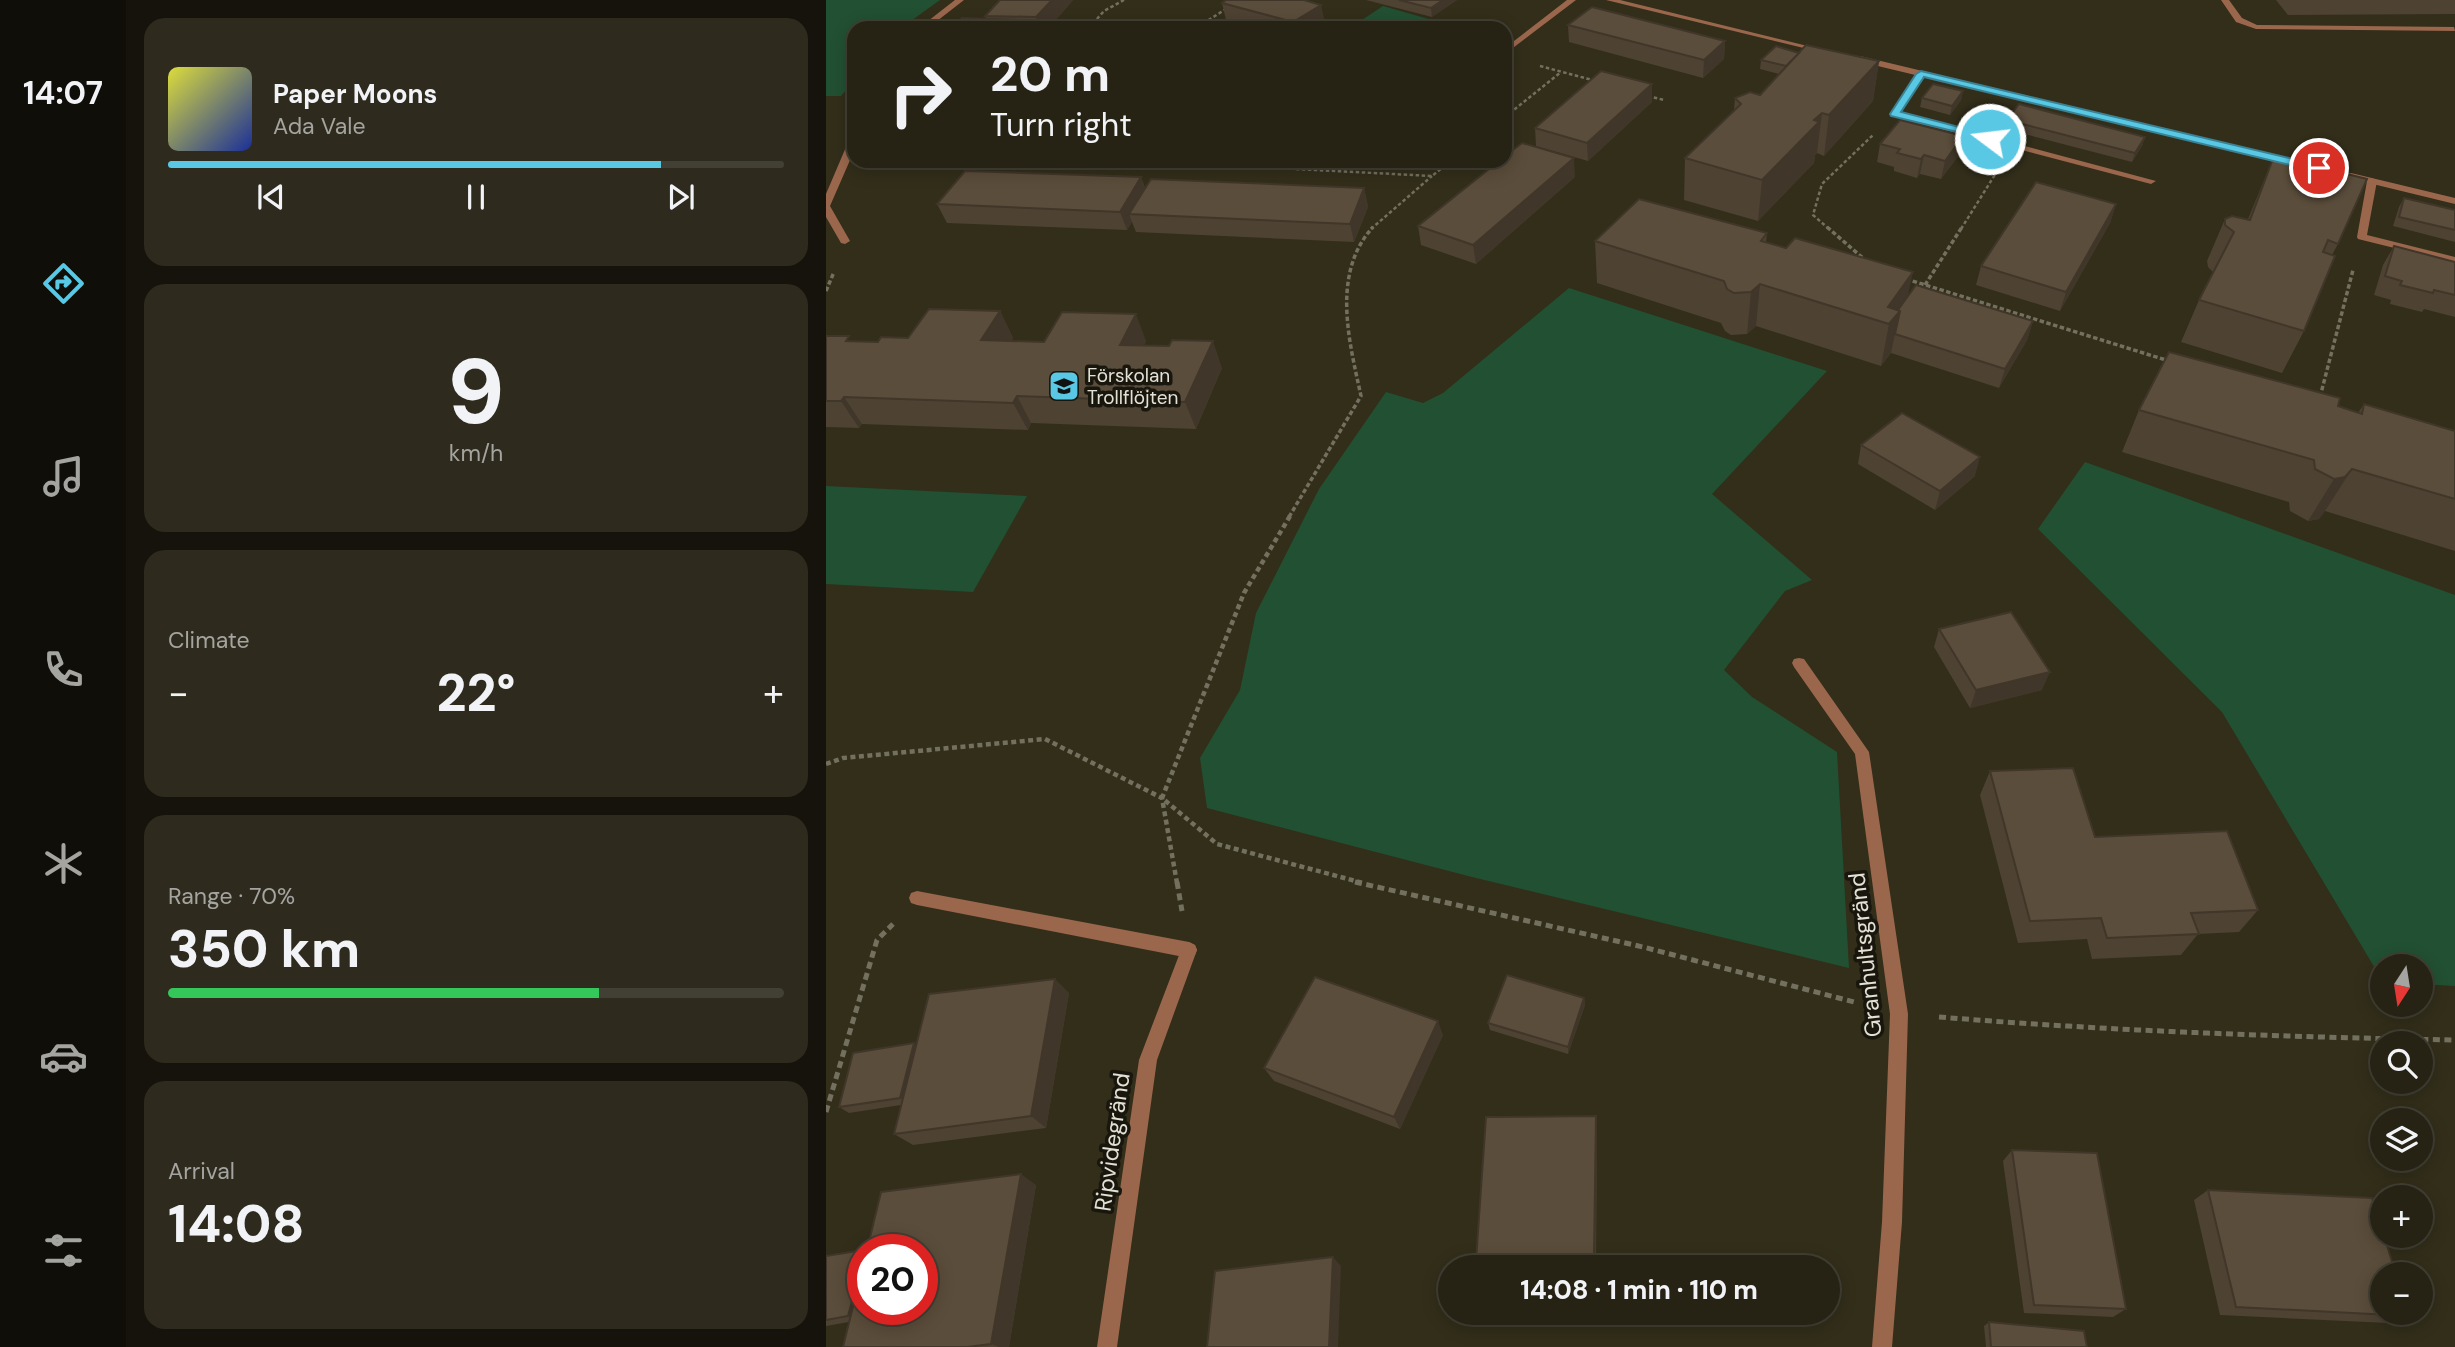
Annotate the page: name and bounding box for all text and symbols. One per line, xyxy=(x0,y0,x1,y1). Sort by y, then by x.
text: 20 m xyxy=(990,42,1110,106)
icon: right xyxy=(875,49,966,140)
text: 14:07 xyxy=(23,72,103,114)
text: Paper Moons xyxy=(273,77,437,111)
position arrow xyxy=(1953,102,2027,176)
text: Turn right xyxy=(990,104,1132,146)
text: Ada Vale xyxy=(273,111,366,141)
pin xyxy=(2289,138,2349,198)
icon: arrive xyxy=(2300,149,2338,187)
icon: previous xyxy=(252,178,290,216)
icon: pause xyxy=(457,178,495,216)
icon: next xyxy=(662,178,700,216)
icon: directions xyxy=(39,259,88,308)
text: 9 xyxy=(447,333,505,451)
place label: Förskolan Trollflöjten xyxy=(1087,363,1178,410)
school or university icon: Förskolan Trollflöjten xyxy=(1047,369,1081,403)
text: km/h xyxy=(449,438,503,468)
icon: music xyxy=(39,452,88,501)
text: Climate xyxy=(168,625,250,655)
icon: phone xyxy=(39,645,88,694)
text: 22° xyxy=(436,659,516,727)
text: − xyxy=(168,668,189,718)
text: + xyxy=(763,668,784,718)
icon: climate xyxy=(39,839,88,888)
street label: Granhultsgränd xyxy=(1841,871,1889,1039)
text: Range · 70% xyxy=(168,881,295,911)
text: 350 km xyxy=(168,915,360,983)
north arrow xyxy=(2370,954,2432,1017)
map controls xyxy=(2370,954,2433,1325)
button: search xyxy=(2370,1031,2433,1094)
icon: car xyxy=(39,1032,88,1081)
street label: Ripvidegränd xyxy=(1087,1071,1137,1213)
button: layers xyxy=(2370,1108,2433,1171)
text: Arrival xyxy=(168,1156,235,1186)
button: + xyxy=(2370,1185,2433,1248)
text: 14:08 xyxy=(168,1190,305,1258)
icon: filters xyxy=(39,1226,88,1275)
speed limit sign: 20 xyxy=(847,1234,938,1325)
button: − xyxy=(2370,1262,2433,1325)
text: 14:08 · 1 min · 110 m xyxy=(1520,1273,1758,1307)

